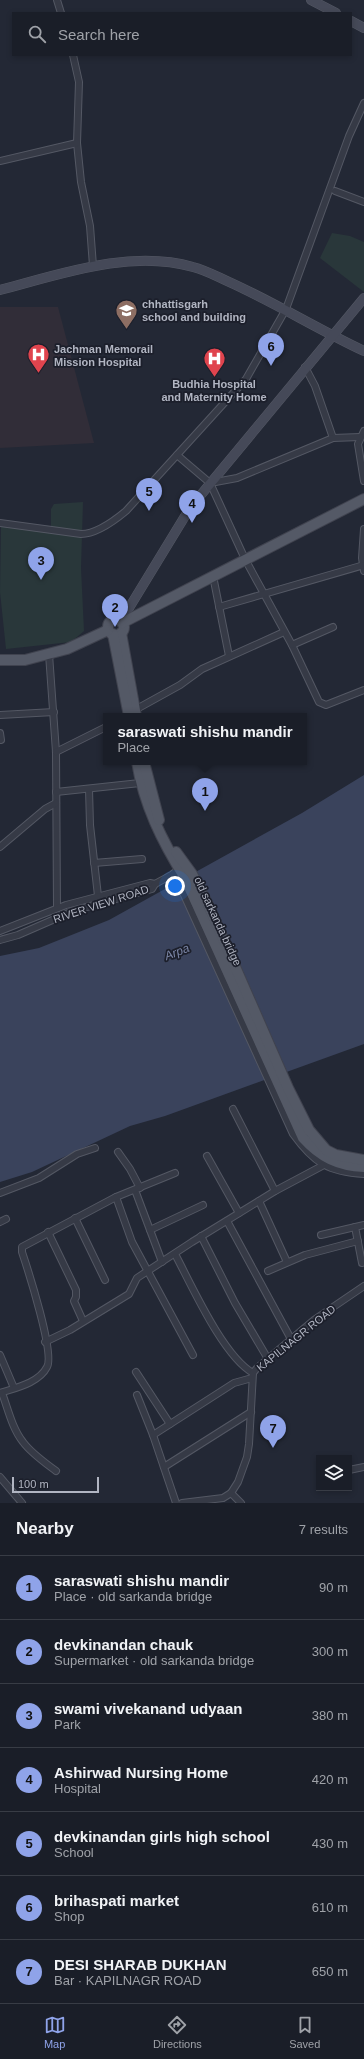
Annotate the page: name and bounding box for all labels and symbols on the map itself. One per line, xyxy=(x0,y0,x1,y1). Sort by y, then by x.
school or university icon: chhattisgarh school and building xyxy=(114,297,140,330)
place label: chhattisgarh school and building xyxy=(142,298,246,323)
pin: 6 xyxy=(258,333,284,366)
hospital icon: Jachman Memorail Mission Hospital xyxy=(25,342,51,375)
place label: Jachman Memorail Mission Hospital xyxy=(54,343,153,368)
hospital icon: Budhia Hospital and Maternity Home xyxy=(201,345,227,378)
place label: Budhia Hospital and Maternity Home xyxy=(161,378,267,403)
pin: 5 xyxy=(136,478,162,511)
pin: 4 xyxy=(179,490,205,523)
pin: 3 xyxy=(28,547,54,580)
pin: 2 xyxy=(102,594,128,627)
pin: 1 xyxy=(192,778,218,811)
street label: old sarkanda bridge xyxy=(192,875,244,967)
your location xyxy=(165,876,185,896)
street label: RIVER VIEW ROAD xyxy=(52,883,150,925)
water label: Arpa xyxy=(162,941,192,963)
street label: KAPILNAGR ROAD xyxy=(254,1303,338,1373)
pin: 7 xyxy=(260,1415,286,1448)
scale bar xyxy=(12,1475,99,1494)

